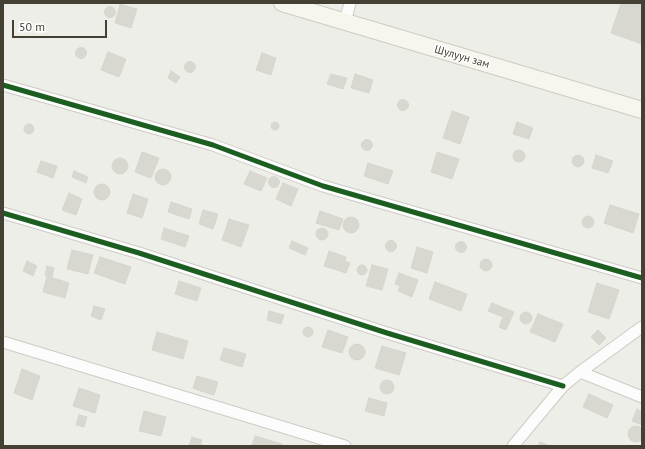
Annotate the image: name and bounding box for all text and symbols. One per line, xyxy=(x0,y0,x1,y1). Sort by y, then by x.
scale bar xyxy=(14,12,109,38)
text: 50 m xyxy=(19,19,45,34)
street label: Шулуун зам xyxy=(433,43,491,71)

